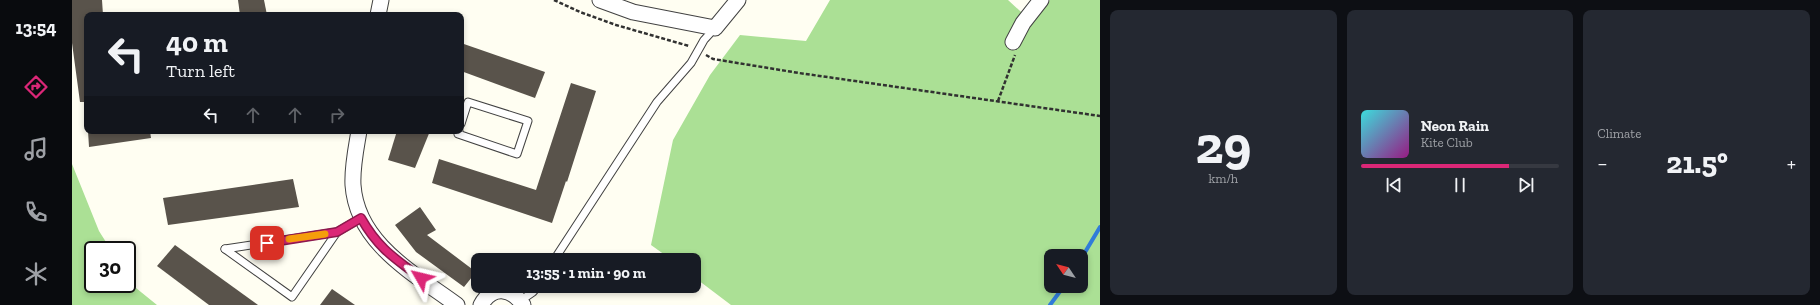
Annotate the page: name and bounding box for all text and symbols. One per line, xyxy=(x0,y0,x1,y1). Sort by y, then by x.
text: 13:54 xyxy=(16,17,57,39)
text: 40 m xyxy=(166,26,228,59)
icon: left xyxy=(100,28,152,80)
text: Turn left xyxy=(166,60,235,82)
icon: directions xyxy=(22,73,50,101)
icon: left xyxy=(200,104,222,126)
icon: ahead xyxy=(242,104,264,126)
icon: ahead xyxy=(284,104,306,126)
icon: right xyxy=(326,104,348,126)
text: 29 xyxy=(1195,114,1251,176)
text: Neon Rain xyxy=(1421,117,1489,135)
text: Climate xyxy=(1597,126,1641,141)
icon: music xyxy=(22,135,50,163)
text: Kite Club xyxy=(1421,135,1473,150)
text: 21.5° xyxy=(1666,145,1728,181)
text: − xyxy=(1597,150,1608,177)
text: + xyxy=(1787,150,1796,177)
text: km/h xyxy=(1208,171,1238,186)
icon: previous xyxy=(1383,174,1405,196)
icon: pause xyxy=(1449,174,1471,196)
icon: next xyxy=(1515,174,1537,196)
icon: phone xyxy=(22,198,50,226)
pin xyxy=(250,226,284,260)
icon: arrive xyxy=(256,232,278,254)
speed limit sign: 30 xyxy=(84,241,136,293)
north arrow xyxy=(1044,249,1088,293)
map controls xyxy=(1044,249,1088,293)
position arrow xyxy=(400,257,442,299)
icon: climate xyxy=(22,260,50,288)
text: 13:55 · 1 min · 90 m xyxy=(526,264,646,282)

